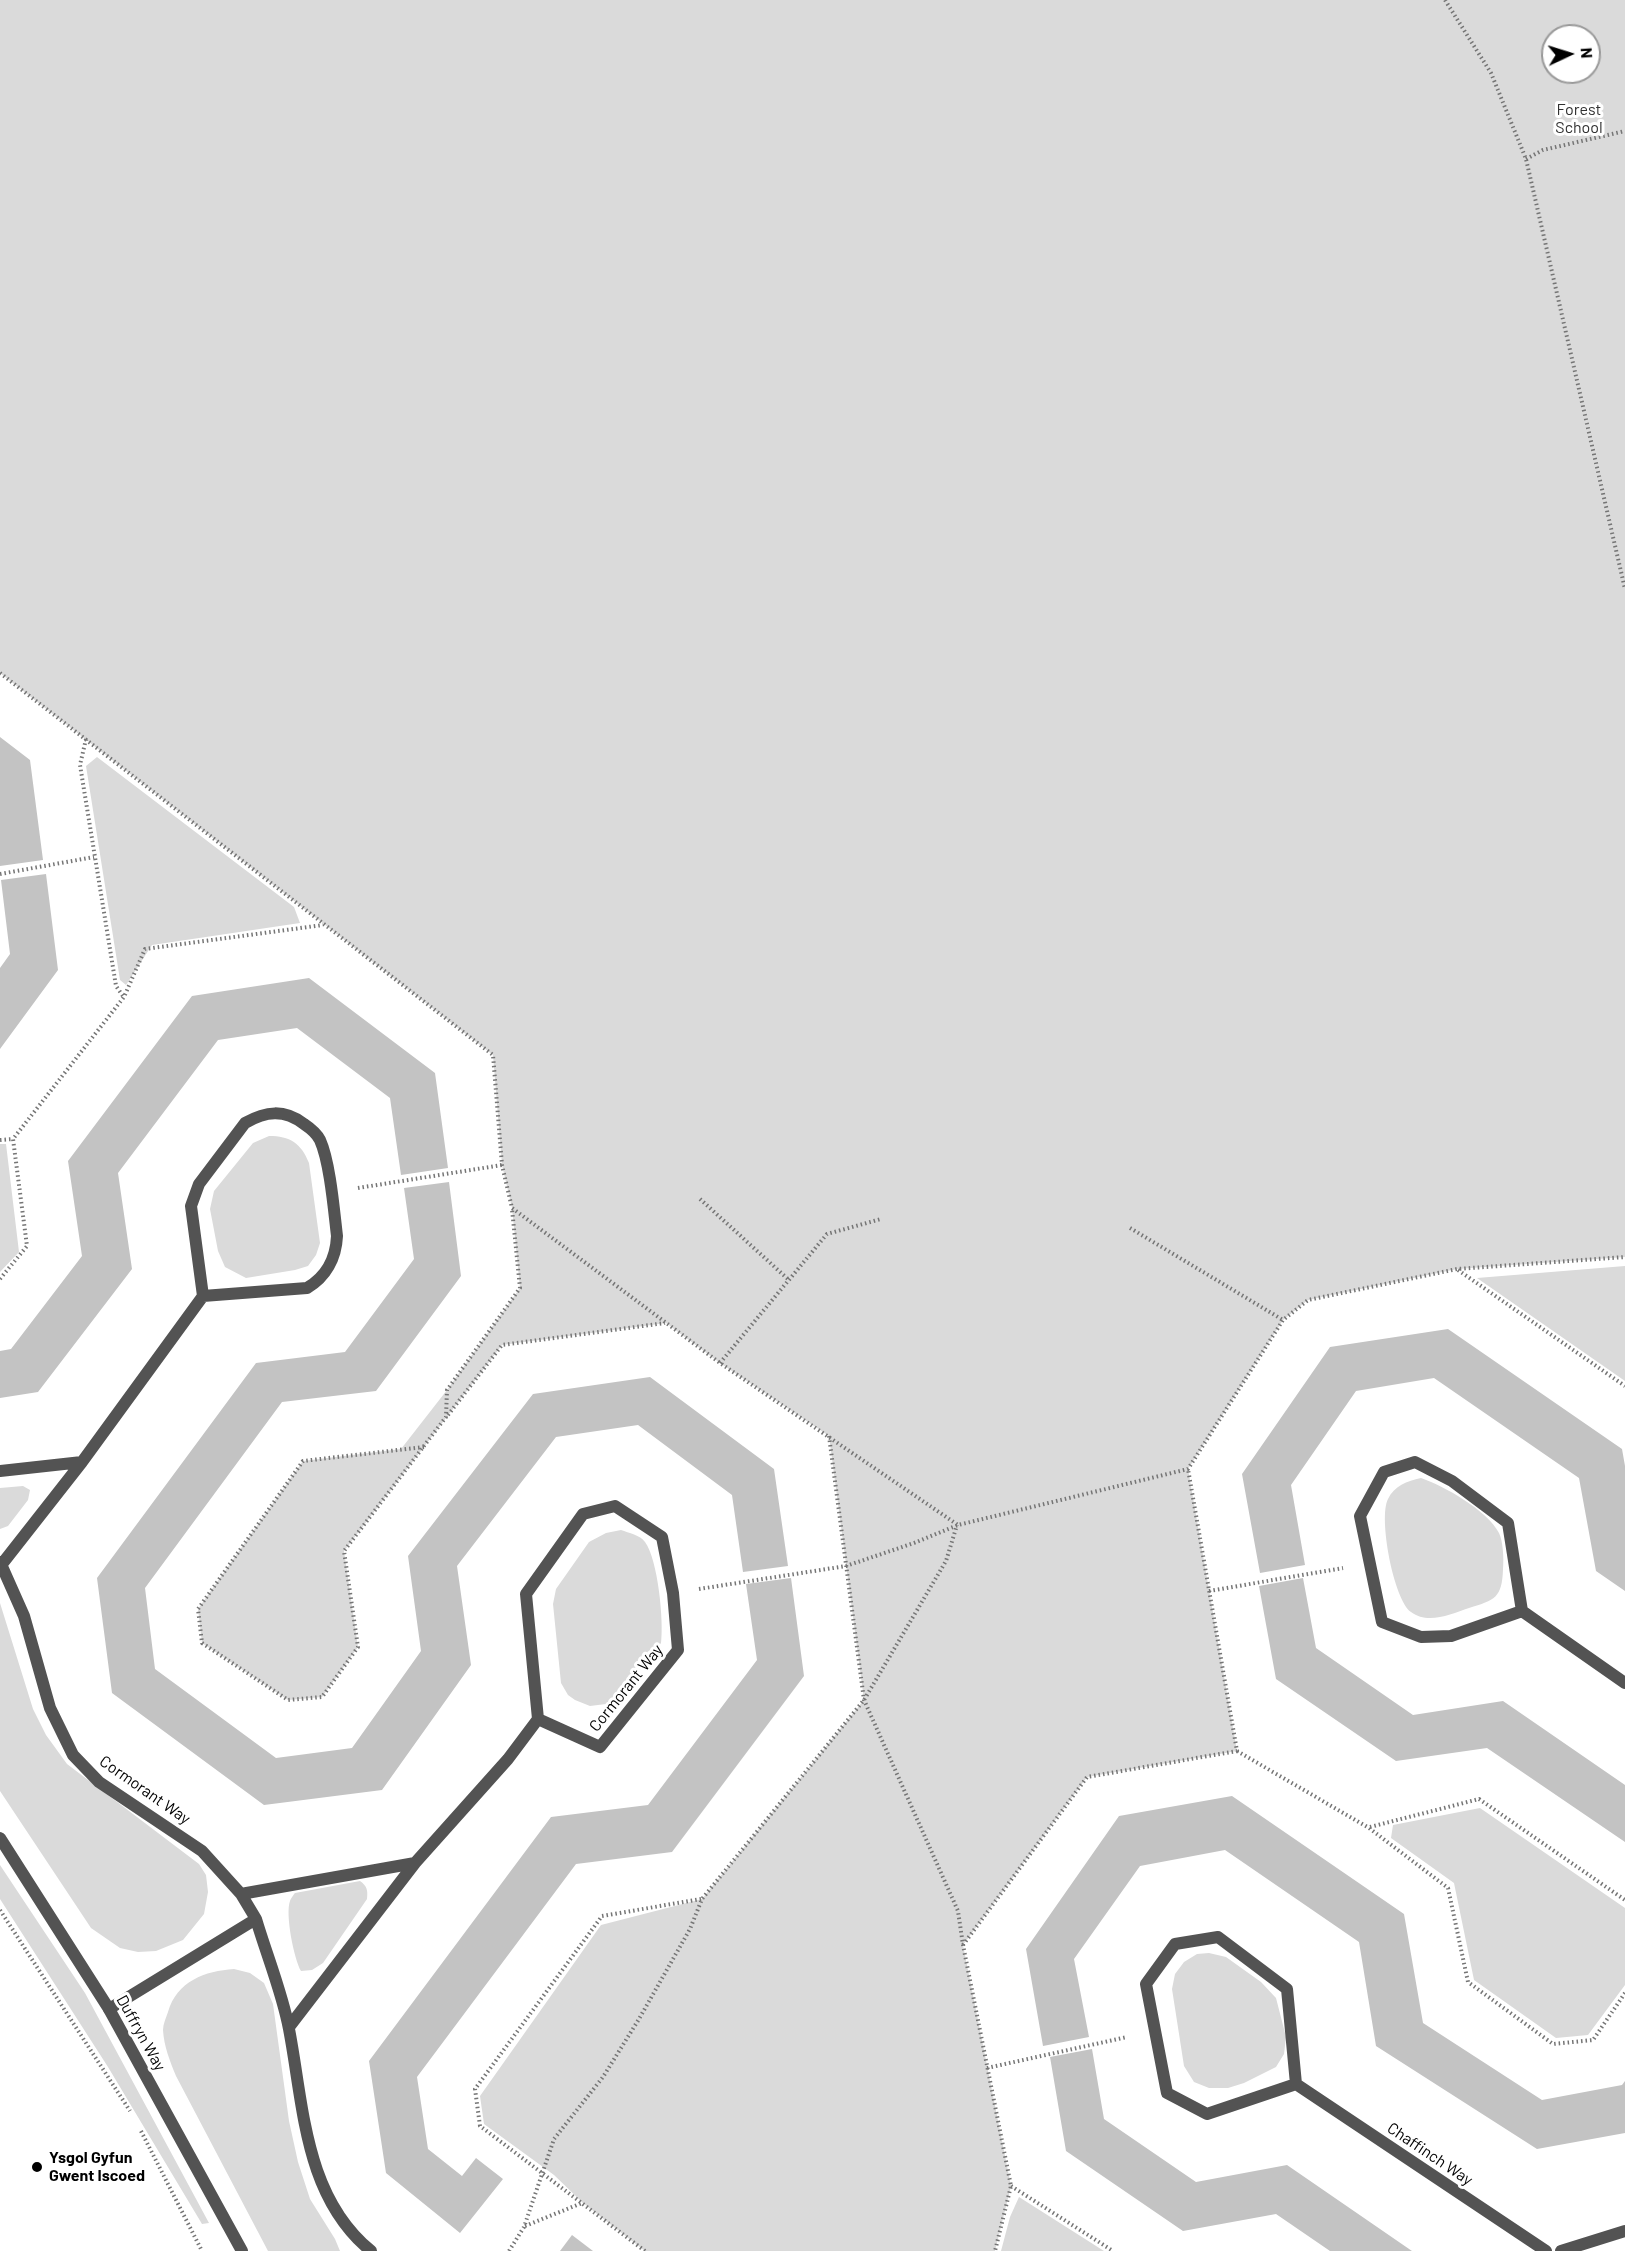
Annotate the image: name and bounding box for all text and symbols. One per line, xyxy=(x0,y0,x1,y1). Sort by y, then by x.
north arrow xyxy=(1541,24,1601,84)
text: N xyxy=(1578,47,1597,59)
park label: Forest School xyxy=(1555,100,1603,138)
street label: Cormorant Way xyxy=(585,1641,667,1735)
street label: Cormorant Way xyxy=(96,1752,194,1828)
street label: Duffryn Way xyxy=(112,1992,170,2074)
street label: Chaffinch Way xyxy=(1384,2118,1476,2190)
place label: Ysgol Gyfun Gwent Iscoed xyxy=(49,2148,145,2186)
marker: Ysgol Gyfun Gwent Iscoed xyxy=(30,2160,44,2174)

